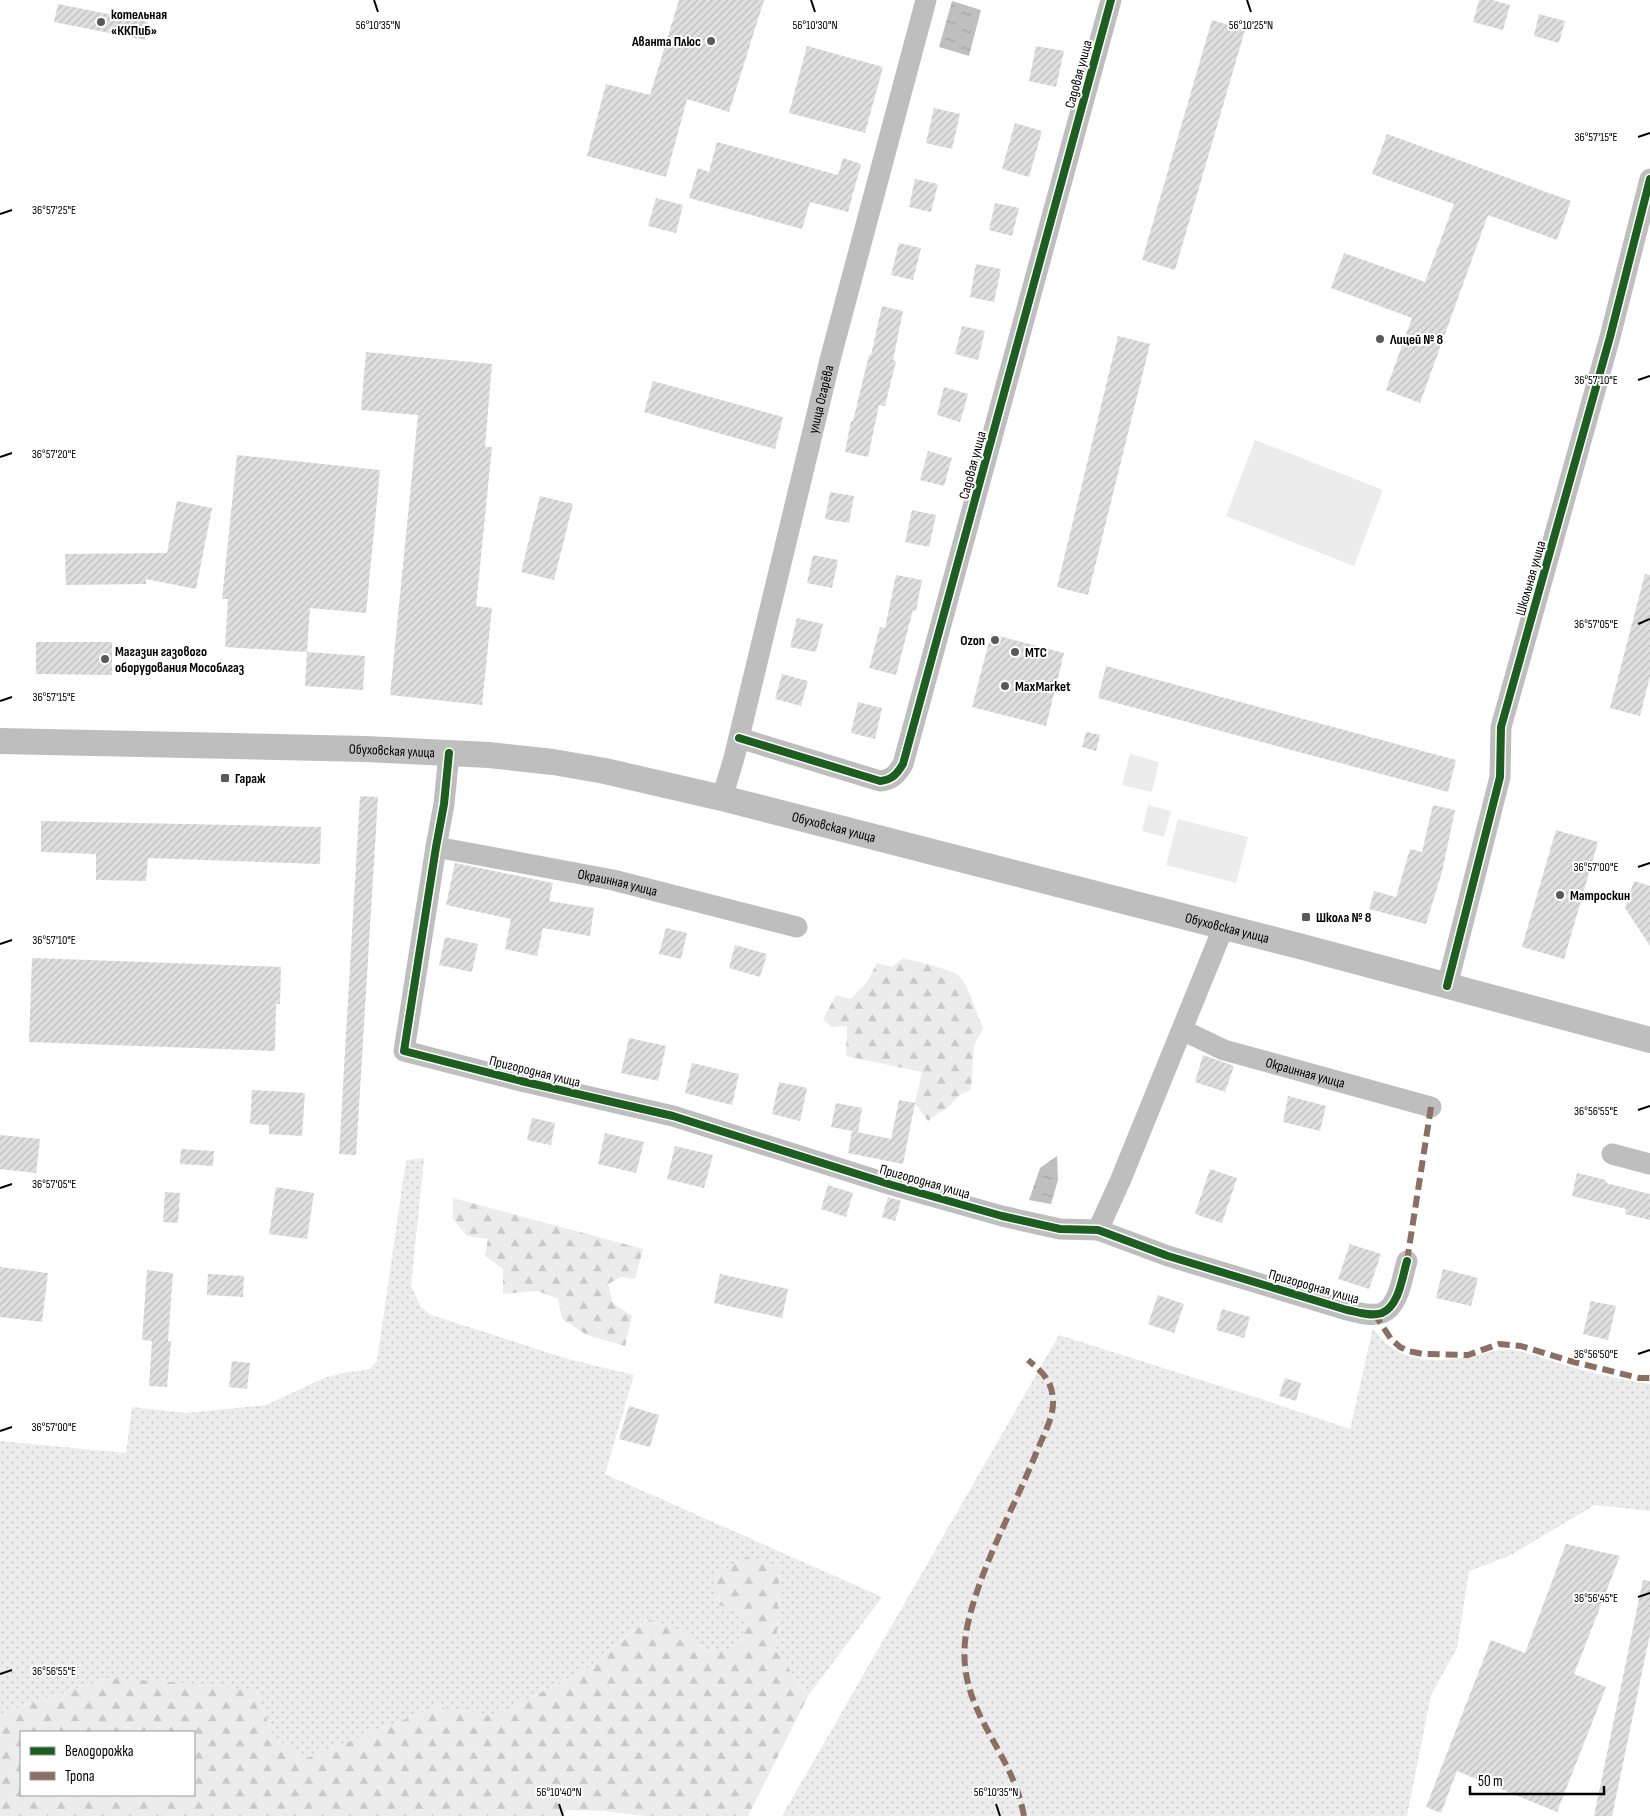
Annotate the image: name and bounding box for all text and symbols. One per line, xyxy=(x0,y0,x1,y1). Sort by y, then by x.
place label: котельная «ККПиБ» xyxy=(111,6,167,39)
marker: котельная «ККПиБ» xyxy=(95,16,107,28)
text: 56°10'35"N xyxy=(356,18,400,33)
text: 56°10'30"N xyxy=(792,18,838,33)
text: 56°10'25"N xyxy=(1229,18,1273,33)
place label: Аванта Плюс xyxy=(631,33,701,50)
marker: Аванта Плюс xyxy=(705,35,717,47)
street label: Садовая улица xyxy=(1061,38,1096,110)
text: 36°57'15"E xyxy=(1574,130,1618,145)
text: 36°57'25"E xyxy=(32,203,76,218)
place label: Лицей № 8 xyxy=(1389,331,1444,348)
marker: Лицей № 8 xyxy=(1374,333,1386,345)
street label: улица Огарёва xyxy=(805,363,838,435)
text: 36°57'10"E xyxy=(1574,373,1618,388)
street label: Садовая улица xyxy=(955,429,990,501)
text: 36°57'20"E xyxy=(32,447,76,462)
street label: Школьная улица xyxy=(1512,539,1549,618)
text: 36°57'05"E xyxy=(1574,617,1618,632)
place label: Ozon xyxy=(960,632,985,649)
marker: Ozon xyxy=(989,634,1001,646)
place label: Магазин газового оборудования Мособлгаз xyxy=(115,643,244,676)
place label: МТС xyxy=(1025,644,1047,661)
marker: МТС xyxy=(1009,646,1021,658)
marker: Магазин газового оборудования Мособлгаз xyxy=(99,653,111,665)
place label: MaxMarket xyxy=(1015,678,1071,695)
marker: MaxMarket xyxy=(999,680,1011,692)
text: 36°57'15"E xyxy=(32,690,76,705)
street label: Обуховская улица xyxy=(349,741,435,761)
place label: Гараж xyxy=(235,770,266,787)
marker: Гараж xyxy=(219,772,231,784)
street label: Обуховская улица xyxy=(790,808,878,846)
text: 36°57'00"E xyxy=(1574,860,1618,875)
street label: Окраинная улица xyxy=(576,866,659,900)
place label: Матроскин xyxy=(1570,887,1630,904)
marker: Матроскин xyxy=(1554,889,1566,901)
street label: Обуховская улица xyxy=(1183,909,1271,947)
place label: Школа № 8 xyxy=(1316,909,1372,926)
marker: Школа № 8 xyxy=(1300,911,1312,923)
text: 36°57'10"E xyxy=(32,933,76,948)
street label: Пригородная улица xyxy=(488,1052,582,1091)
street label: Окраинная улица xyxy=(1264,1054,1347,1092)
text: 36°56'55"E xyxy=(1574,1104,1618,1119)
street label: Пригородная улица xyxy=(878,1160,972,1203)
text: 36°57'05"E xyxy=(32,1177,76,1192)
street label: Пригородная улица xyxy=(1267,1265,1361,1308)
text: 36°56'50"E xyxy=(1574,1347,1618,1362)
text: 36°57'00"E xyxy=(32,1420,76,1435)
text: 36°56'45"E xyxy=(1574,1591,1618,1606)
text: 36°56'55"E xyxy=(32,1664,76,1679)
legend xyxy=(20,1731,195,1796)
text: Велодорожка xyxy=(65,1742,134,1761)
scale bar xyxy=(1470,1764,1604,1796)
text: Тропа xyxy=(65,1767,95,1786)
text: 50 m xyxy=(1478,1772,1503,1791)
text: 56°10'40"N xyxy=(536,1785,582,1800)
text: 56°10'35"N xyxy=(974,1785,1018,1800)

